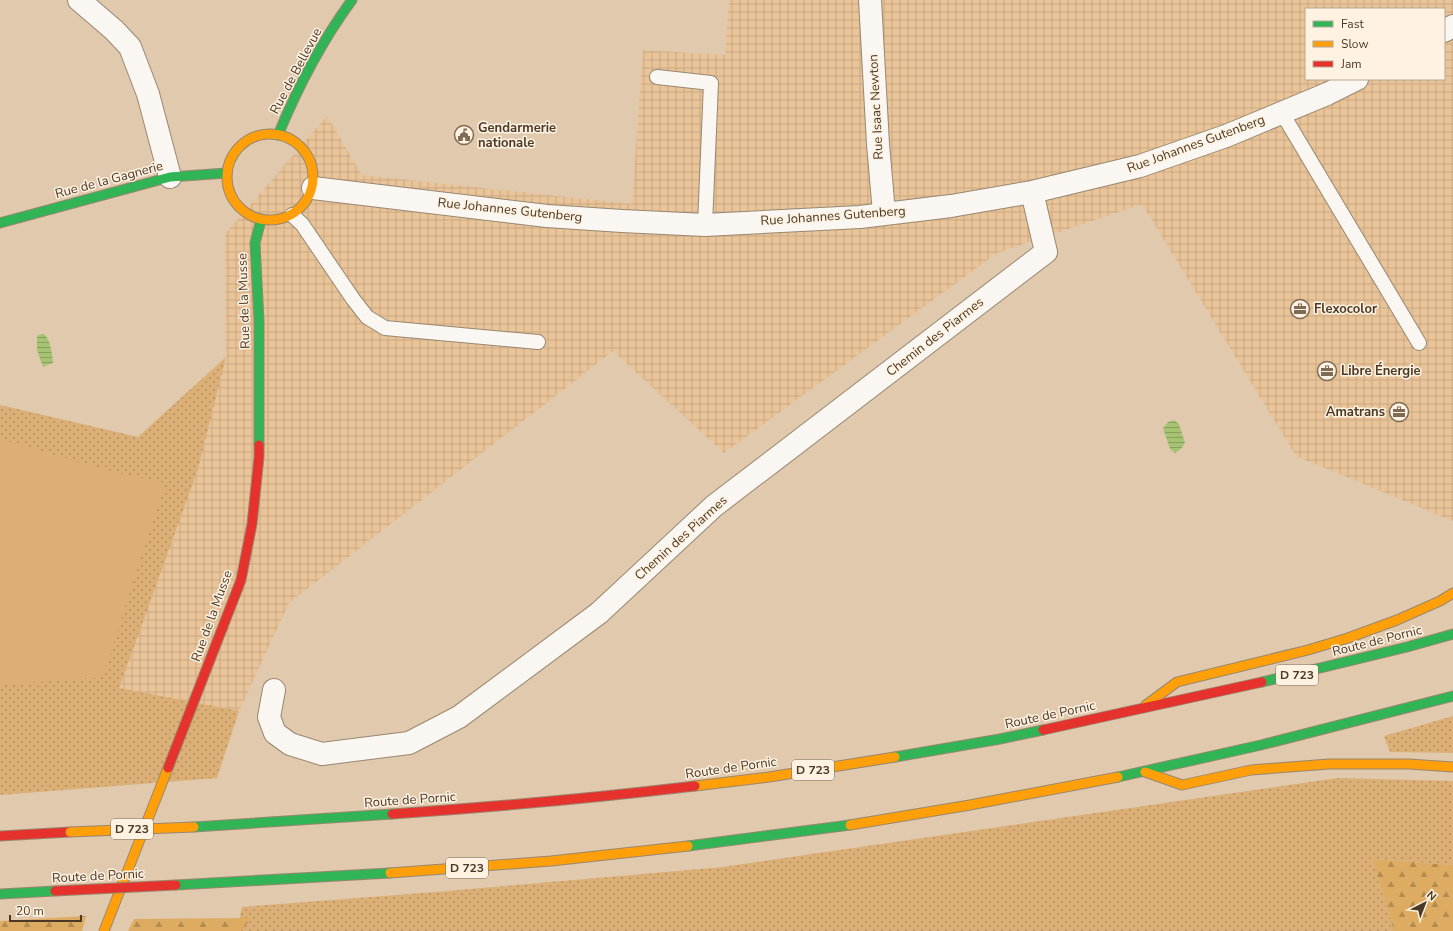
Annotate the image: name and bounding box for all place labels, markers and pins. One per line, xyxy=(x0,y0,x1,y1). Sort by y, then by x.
place label: Gendarmerie nationale xyxy=(478,119,556,152)
public building icon: Gendarmerie nationale xyxy=(453,124,475,146)
office icon: Flexocolor xyxy=(1289,298,1311,320)
place label: Flexocolor xyxy=(1314,300,1378,318)
office icon: Libre Énergie xyxy=(1316,360,1338,382)
place label: Libre Énergie xyxy=(1341,362,1421,380)
office icon: Amatrans xyxy=(1388,401,1410,423)
place label: Amatrans xyxy=(1326,403,1385,421)

